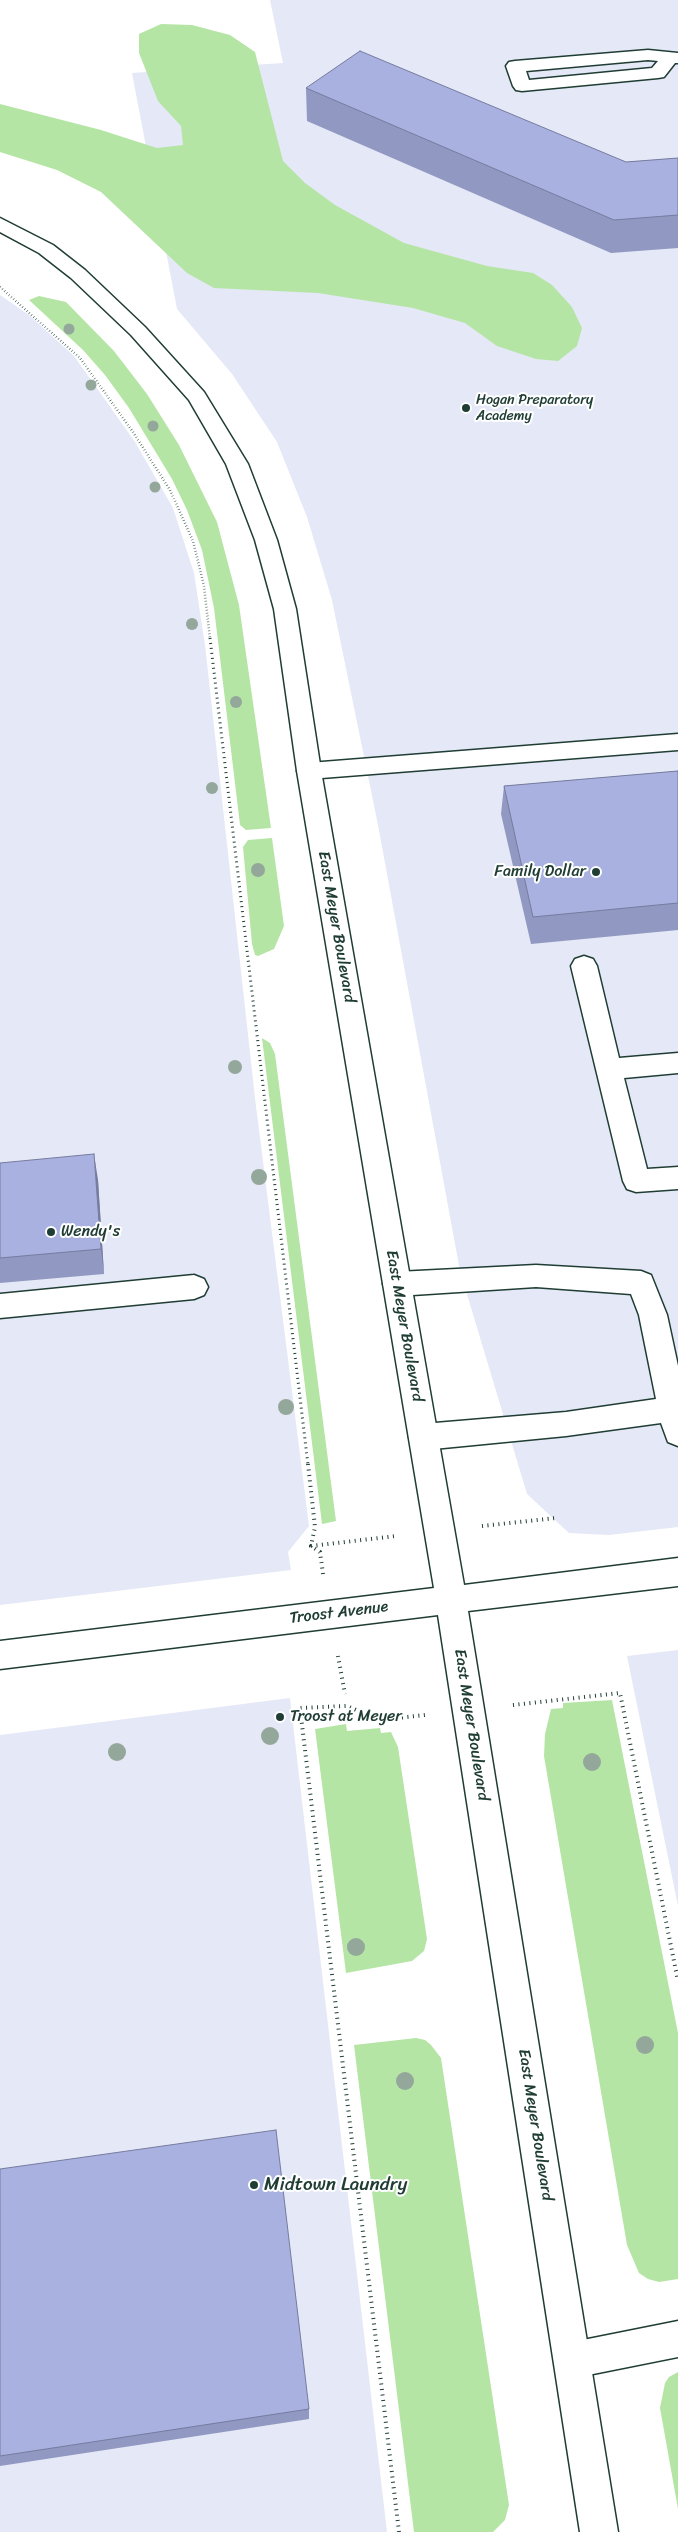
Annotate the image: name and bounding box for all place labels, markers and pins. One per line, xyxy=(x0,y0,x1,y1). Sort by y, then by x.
place label: Hogan Preparatory Academy xyxy=(476,392,593,424)
marker: Hogan Preparatory Academy xyxy=(460,402,472,414)
place label: Family Dollar xyxy=(494,862,586,882)
marker: Family Dollar xyxy=(590,866,602,878)
place label: Wendy's xyxy=(61,1222,120,1242)
marker: Wendy's xyxy=(45,1226,57,1238)
place label: Troost at Meyer xyxy=(290,1707,402,1727)
marker: Troost at Meyer xyxy=(274,1711,286,1723)
place label: Midtown Laundry xyxy=(264,2174,407,2196)
marker: Midtown Laundry xyxy=(248,2179,260,2191)

